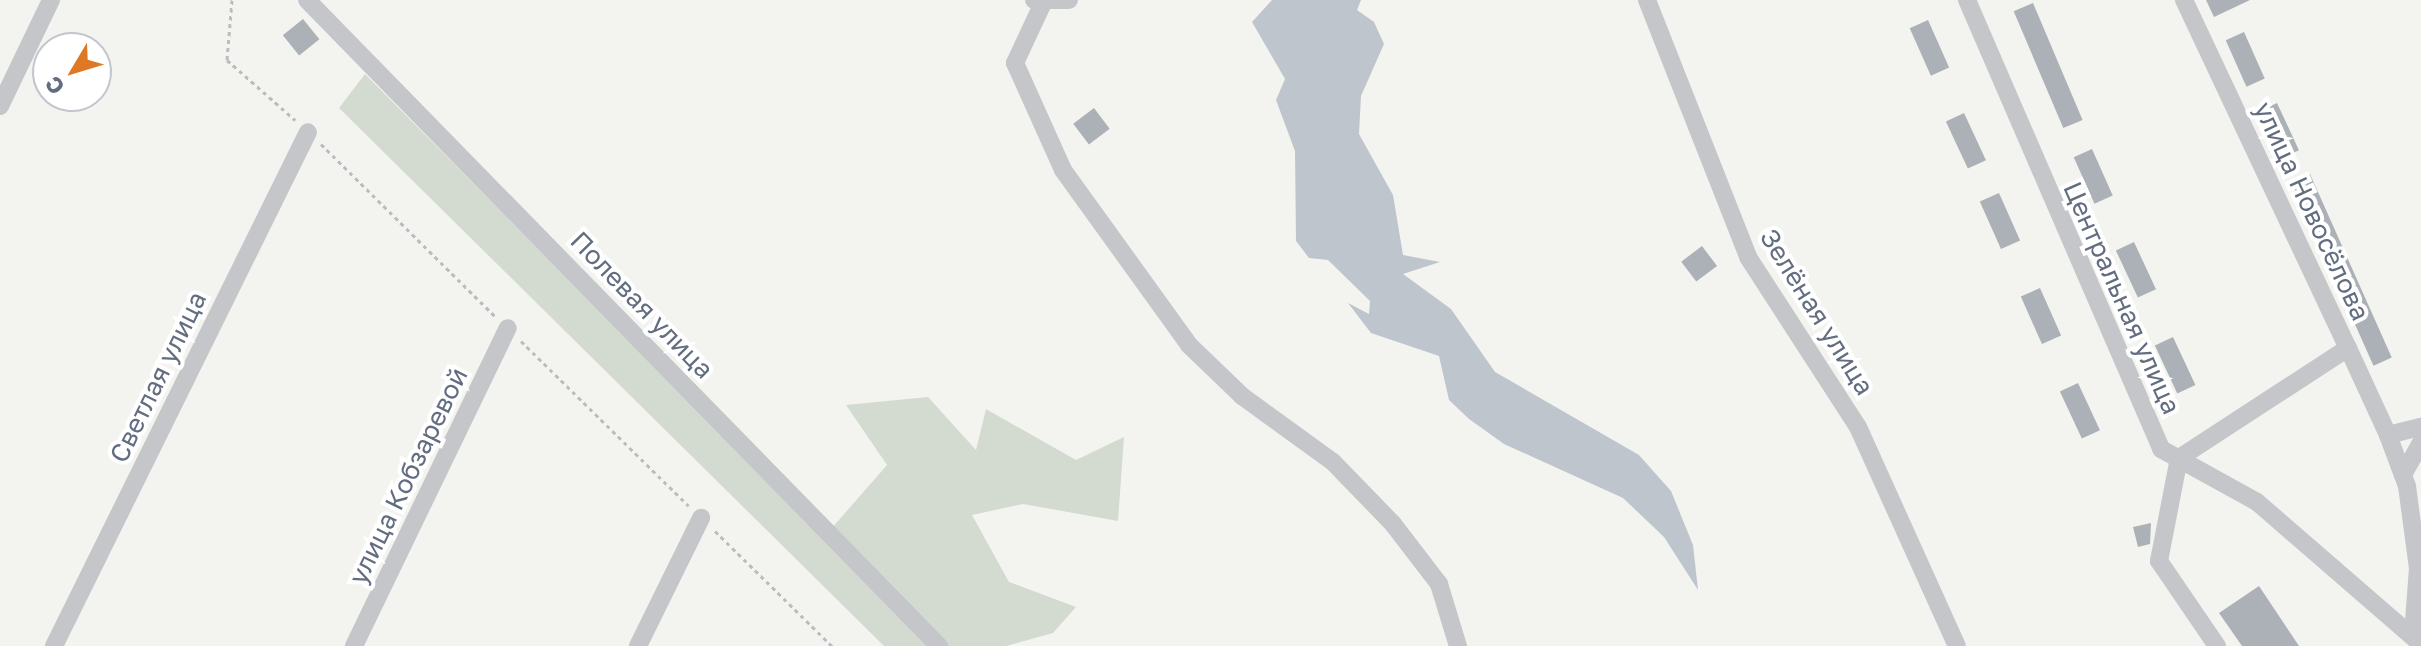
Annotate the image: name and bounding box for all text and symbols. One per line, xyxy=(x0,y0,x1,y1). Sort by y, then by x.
north arrow xyxy=(32,32,112,112)
text: С xyxy=(39,71,70,100)
street label: улица Новосёлова xyxy=(2248,97,2376,325)
street label: Центральная улица xyxy=(2057,177,2187,419)
street label: Зелёная улица xyxy=(1753,223,1881,401)
street label: Полевая улица xyxy=(564,225,720,385)
street label: Светлая улица xyxy=(103,286,213,468)
street label: улица Кобзаревой xyxy=(342,363,474,589)

